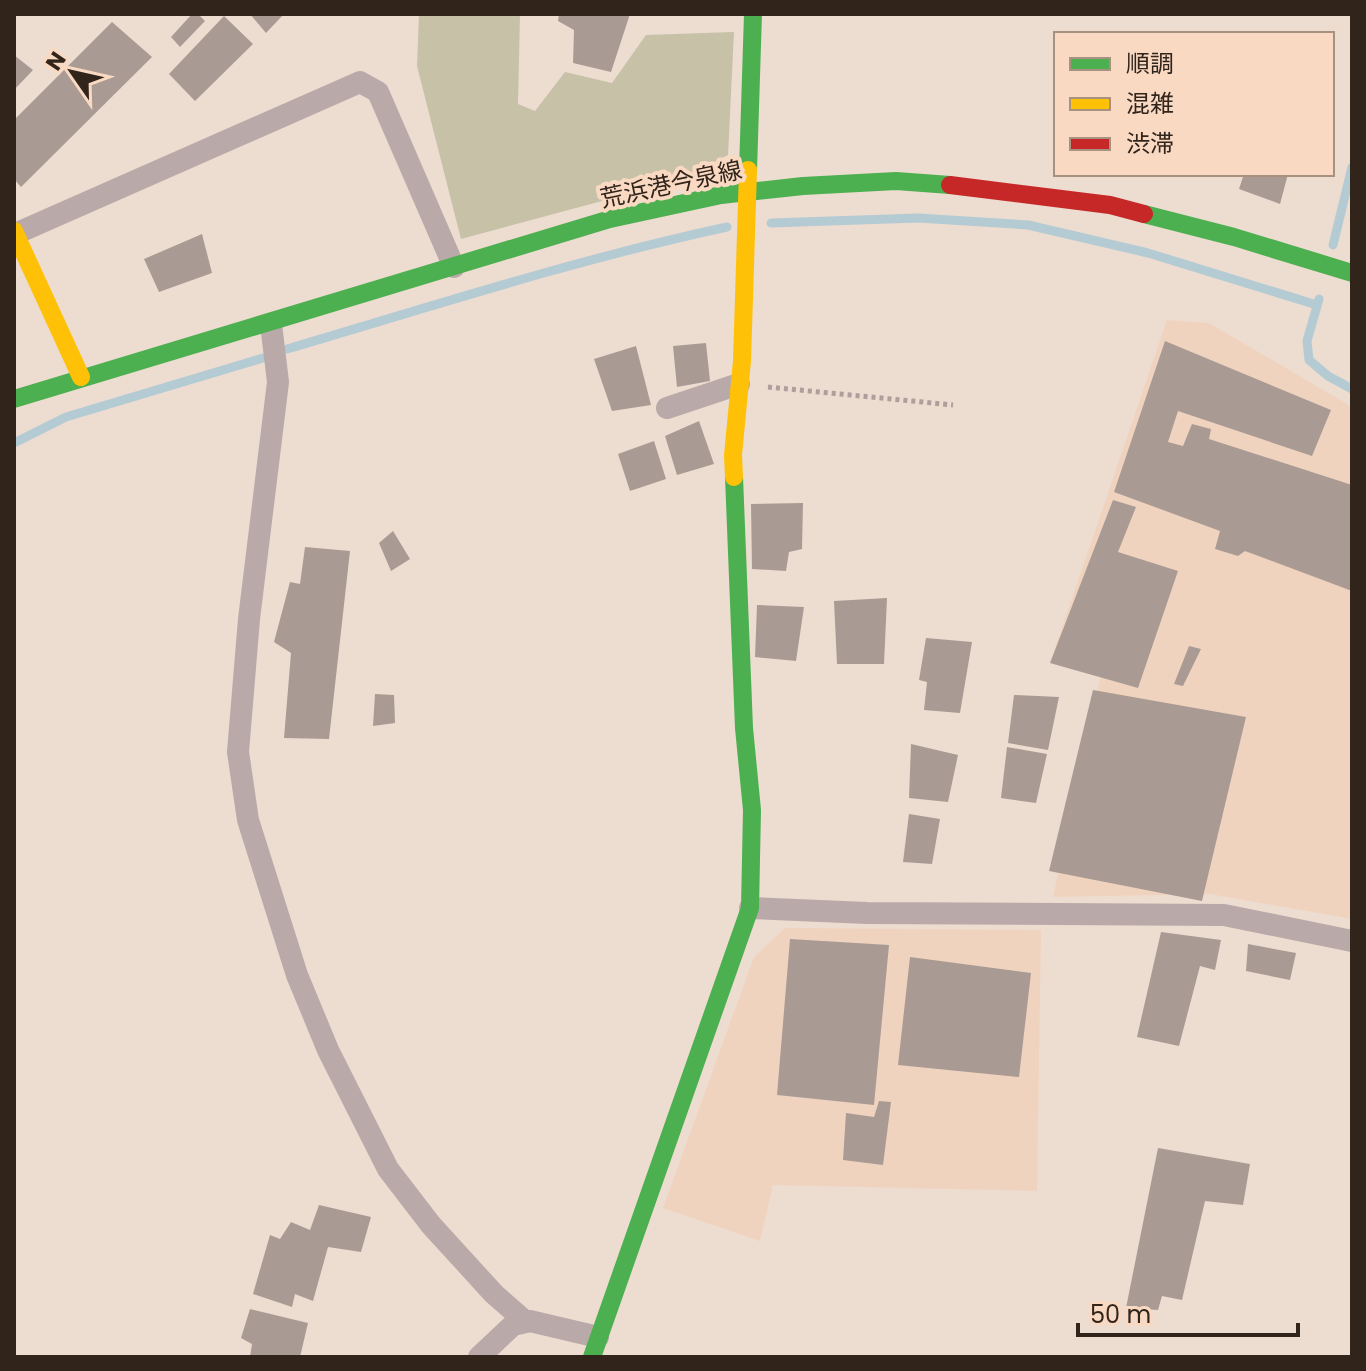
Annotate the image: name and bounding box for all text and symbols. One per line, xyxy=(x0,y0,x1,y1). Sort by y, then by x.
north arrow xyxy=(32,32,112,112)
legend xyxy=(1054,32,1334,176)
text: N xyxy=(38,46,73,77)
text: 順調 xyxy=(1126,47,1174,80)
text: 混雑 xyxy=(1126,87,1174,120)
text: 渋滞 xyxy=(1126,127,1174,160)
street label: 荒浜港今泉線 xyxy=(597,153,745,215)
scale bar xyxy=(1078,1287,1298,1337)
text: 50 m xyxy=(1090,1298,1151,1331)

